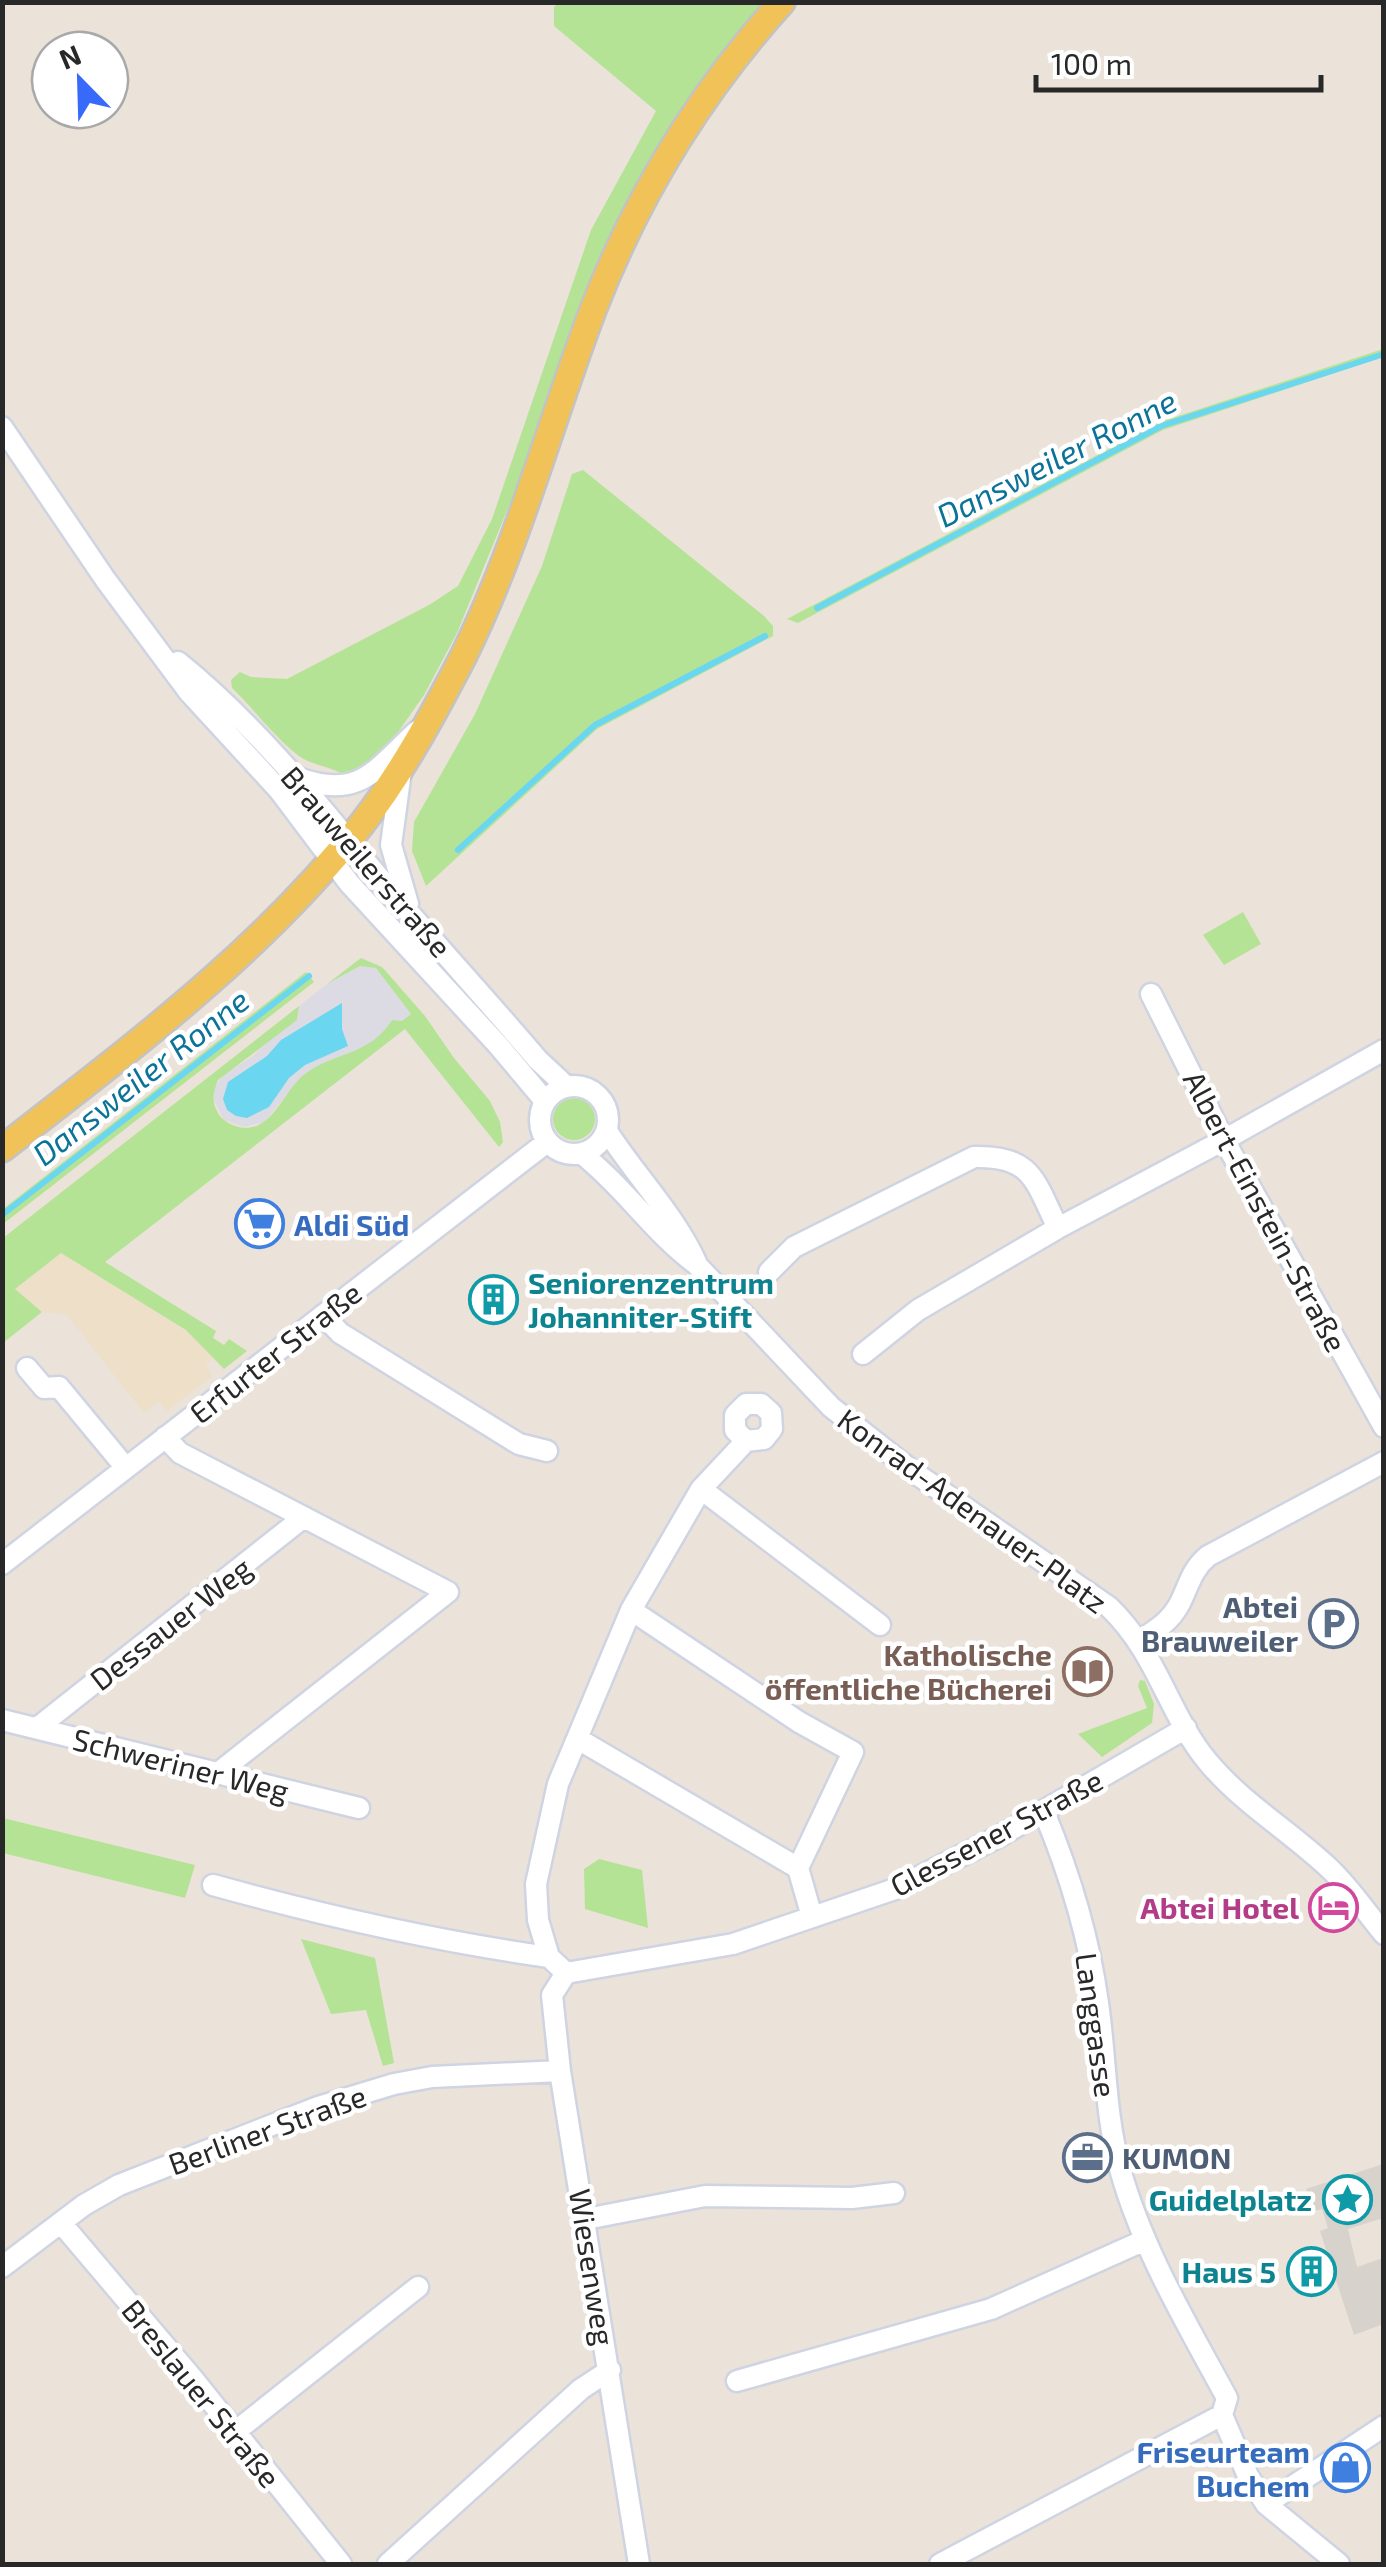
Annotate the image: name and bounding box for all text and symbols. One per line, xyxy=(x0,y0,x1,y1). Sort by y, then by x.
north arrow xyxy=(30,30,130,130)
scale bar xyxy=(1036,30,1321,92)
text: N xyxy=(54,36,86,76)
text: 100 m xyxy=(1051,45,1132,81)
water label: Dansweiler Ronne xyxy=(930,380,1182,534)
street label: Brauweilerstraße xyxy=(274,758,460,964)
water label: Dansweiler Ronne xyxy=(24,980,256,1172)
street label: Albert-Einstein-Straße xyxy=(1177,1064,1355,1358)
supermarket icon: Aldi Süd xyxy=(233,1198,285,1250)
place label: Aldi Süd xyxy=(294,1206,409,1242)
place label: Seniorenzentrum Johanniter-Stift xyxy=(528,1264,774,1334)
building icon: Seniorenzentrum Johanniter-Stift xyxy=(467,1273,519,1325)
street label: Erfurter Straße xyxy=(182,1274,368,1430)
street label: Konrad-Adenauer-Platz xyxy=(831,1400,1115,1620)
street label: Dessauer Weg xyxy=(82,1549,258,1697)
place label: Abtei Brauweiler xyxy=(1141,1588,1298,1658)
parking icon: Abtei Brauweiler xyxy=(1307,1597,1359,1649)
place label: Katholische öffentliche Bücherei xyxy=(765,1636,1052,1706)
library icon: Katholische öffentliche Bücherei xyxy=(1061,1645,1113,1697)
street label: Schweriner Weg xyxy=(69,1720,293,1808)
street label: Glessener Straße xyxy=(884,1761,1108,1903)
hotel icon: Abtei Hotel xyxy=(1308,1881,1360,1933)
place label: Abtei Hotel xyxy=(1140,1889,1299,1925)
street label: Langgasse xyxy=(1069,1950,1125,2100)
street label: Berliner Straße xyxy=(163,2077,371,2181)
office icon: KUMON xyxy=(1061,2131,1113,2183)
place label: KUMON xyxy=(1122,2139,1231,2175)
place icon: Guidelplatz xyxy=(1321,2173,1373,2225)
place label: Guidelplatz xyxy=(1149,2181,1312,2217)
street label: Wiesenweg xyxy=(563,2186,623,2348)
building icon: Haus 5 xyxy=(1285,2245,1337,2297)
place label: Haus 5 xyxy=(1181,2253,1276,2289)
street label: Breslauer Straße xyxy=(115,2292,289,2494)
place label: Friseurteam Buchem xyxy=(1136,2433,1310,2503)
shop icon: Friseurteam Buchem xyxy=(1319,2442,1371,2494)

